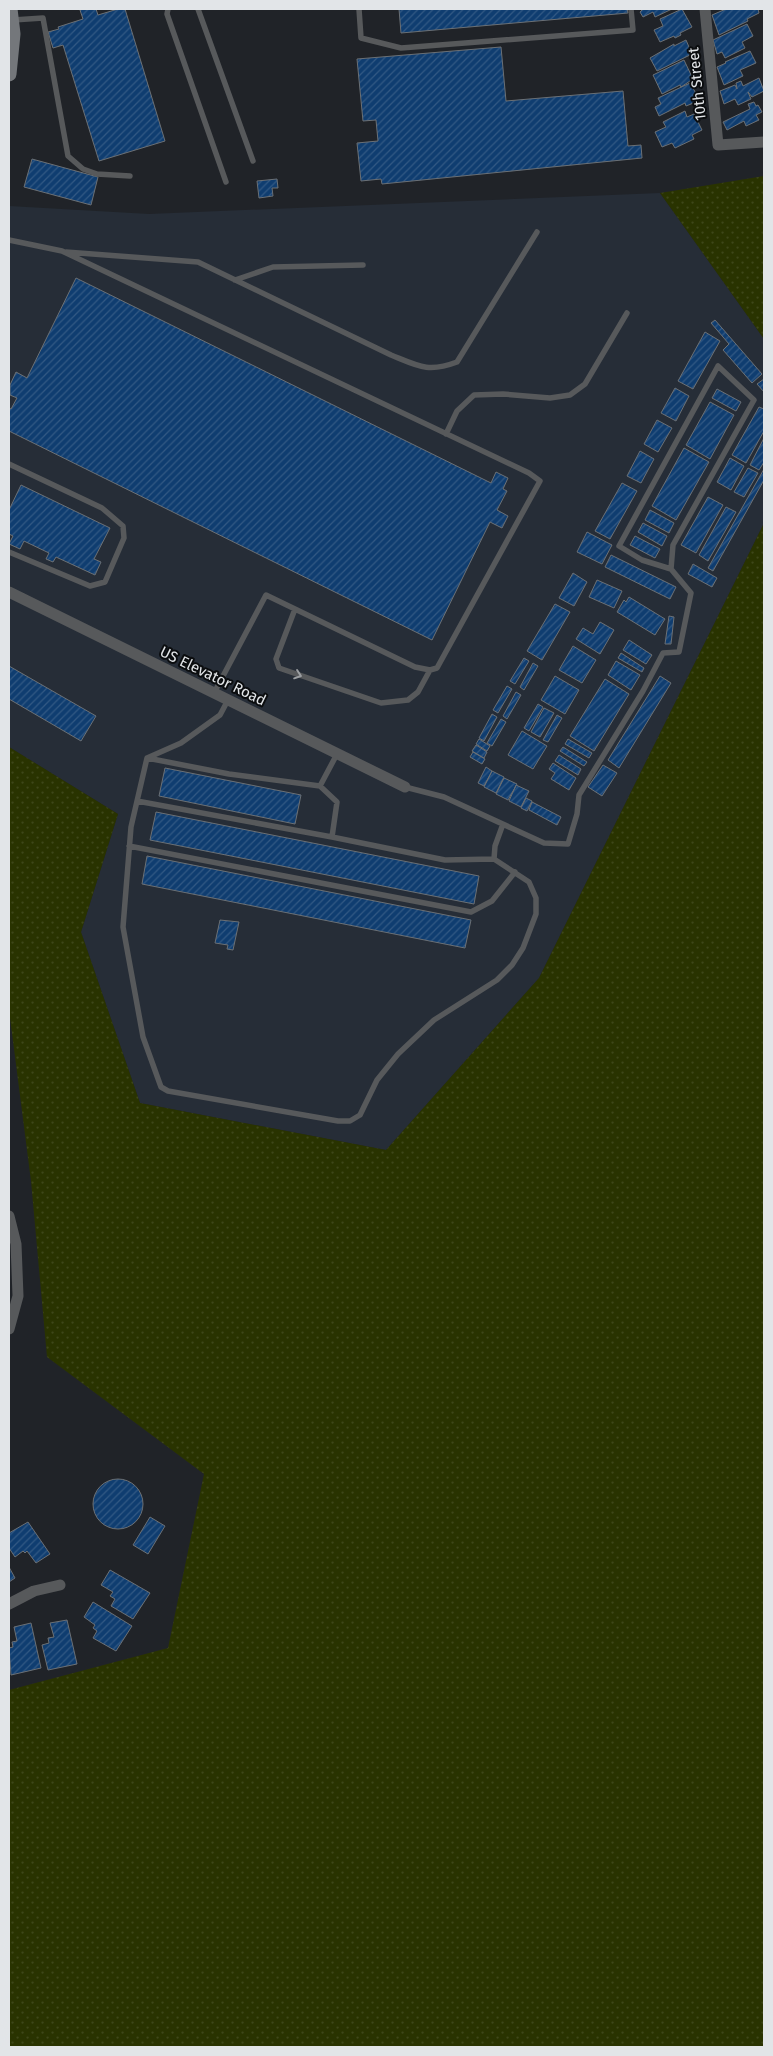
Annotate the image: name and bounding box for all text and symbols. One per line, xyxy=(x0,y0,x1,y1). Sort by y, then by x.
street label: 10th Street xyxy=(684,46,710,122)
street label: US Elevator Road xyxy=(157,642,269,710)
one-way arrow xyxy=(294,669,302,679)

